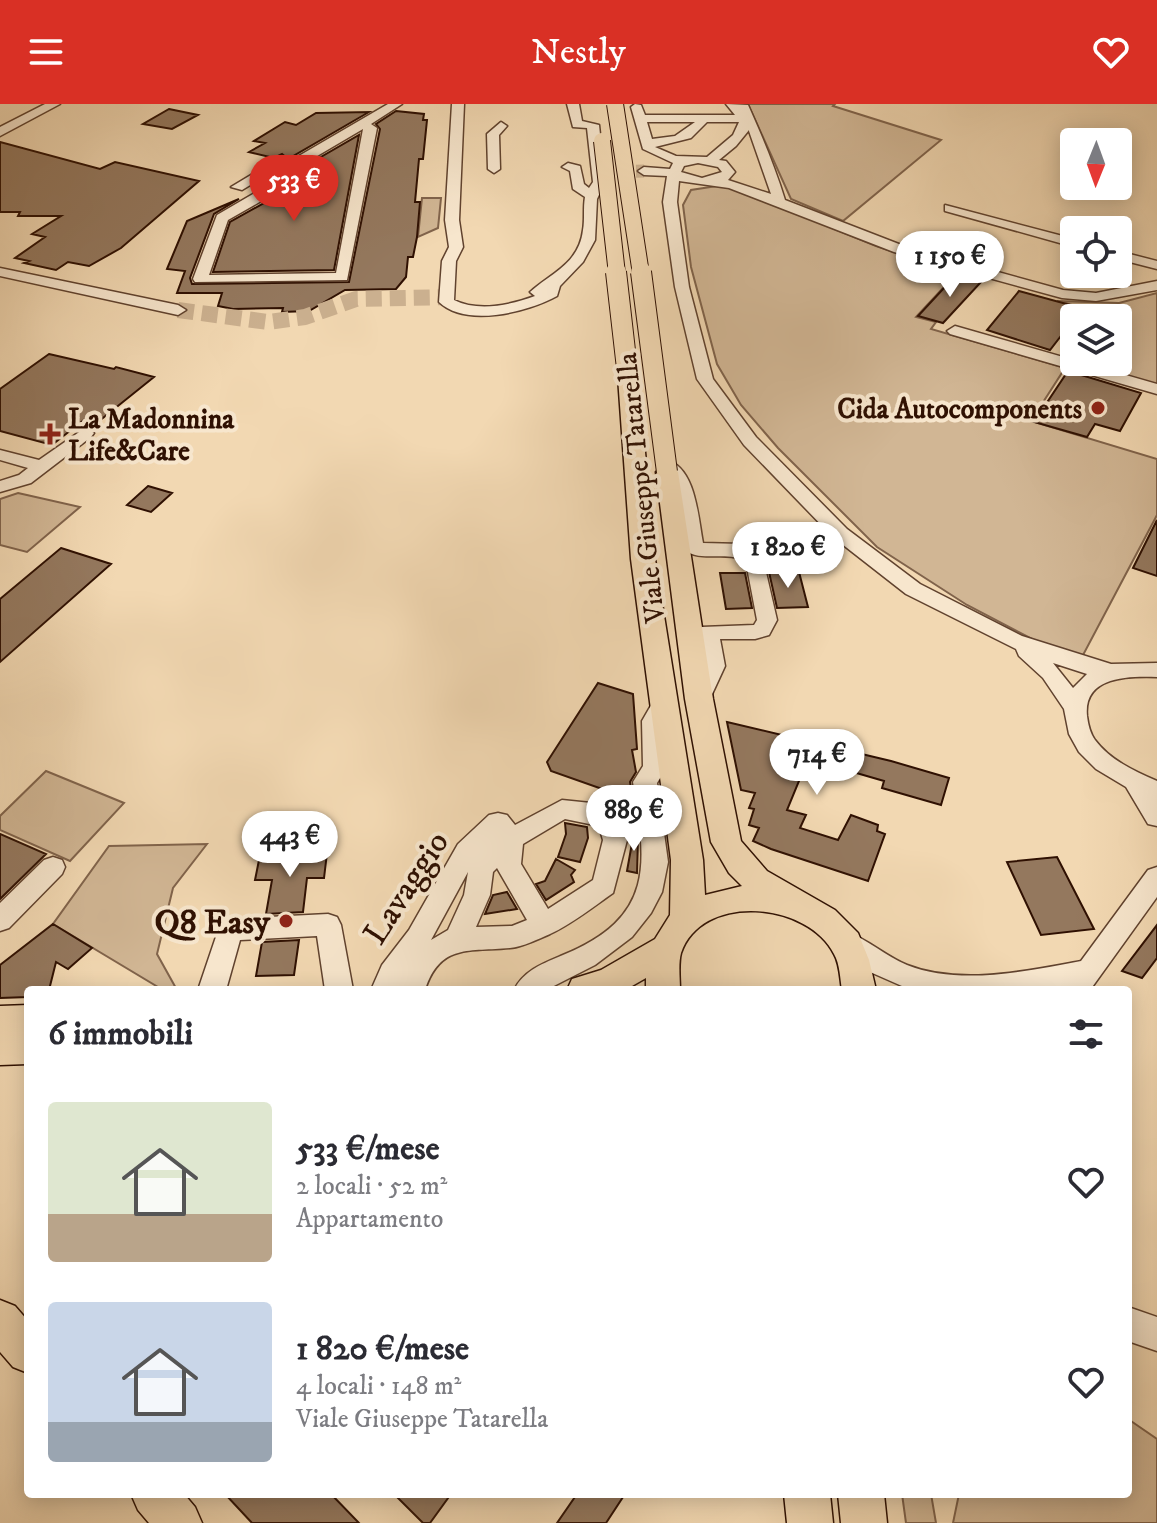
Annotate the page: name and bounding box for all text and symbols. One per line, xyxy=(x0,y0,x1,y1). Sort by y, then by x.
icon: menu xyxy=(24,30,68,74)
text: Nestly xyxy=(531,30,626,75)
icon: heart xyxy=(1089,30,1133,74)
north arrow xyxy=(1060,128,1132,200)
map controls xyxy=(1060,128,1132,376)
pin: 533 € xyxy=(238,155,350,223)
text: 533 € xyxy=(267,164,321,197)
button: locate xyxy=(1060,216,1132,288)
pin: 1 150 € xyxy=(876,231,1024,299)
text: 1 150 € xyxy=(914,240,986,273)
button: layers xyxy=(1060,304,1132,376)
street label: Viale Giuseppe Tatarella xyxy=(610,351,673,626)
place label: Cida Autocomponents xyxy=(837,392,1083,427)
marker: Cida Autocomponents xyxy=(1089,399,1107,417)
place label: La Madonnina Life&Care xyxy=(68,402,235,469)
marker: La Madonnina Life&Care xyxy=(39,423,61,445)
pin: 1 820 € xyxy=(714,522,862,590)
text: 1 820 € xyxy=(750,531,826,564)
pin: 714 € xyxy=(761,729,873,797)
text: 714 € xyxy=(787,738,847,771)
pin: 889 € xyxy=(578,785,690,853)
text: 889 € xyxy=(604,794,664,827)
pin: 443 € xyxy=(234,811,346,879)
text: 443 € xyxy=(260,820,320,853)
street label: Lavaggio xyxy=(355,824,459,953)
place label: Q8 Easy xyxy=(154,902,271,944)
marker: Q8 Easy xyxy=(277,912,295,930)
icon: filters xyxy=(1064,1012,1108,1056)
text: 6 immobili xyxy=(48,1013,193,1055)
text: 533 €/mese xyxy=(296,1128,440,1170)
icon: home xyxy=(112,1134,208,1230)
icon: heart xyxy=(1064,1160,1108,1204)
text: 2 locali · 52 m² xyxy=(296,1170,447,1203)
text: Appartamento xyxy=(296,1203,443,1236)
text: 1 820 €/mese xyxy=(296,1328,469,1370)
icon: home xyxy=(112,1334,208,1430)
icon: heart xyxy=(1064,1360,1108,1404)
text: 4 locali · 148 m² xyxy=(296,1370,461,1403)
text: Viale Giuseppe Tatarella xyxy=(296,1403,548,1436)

